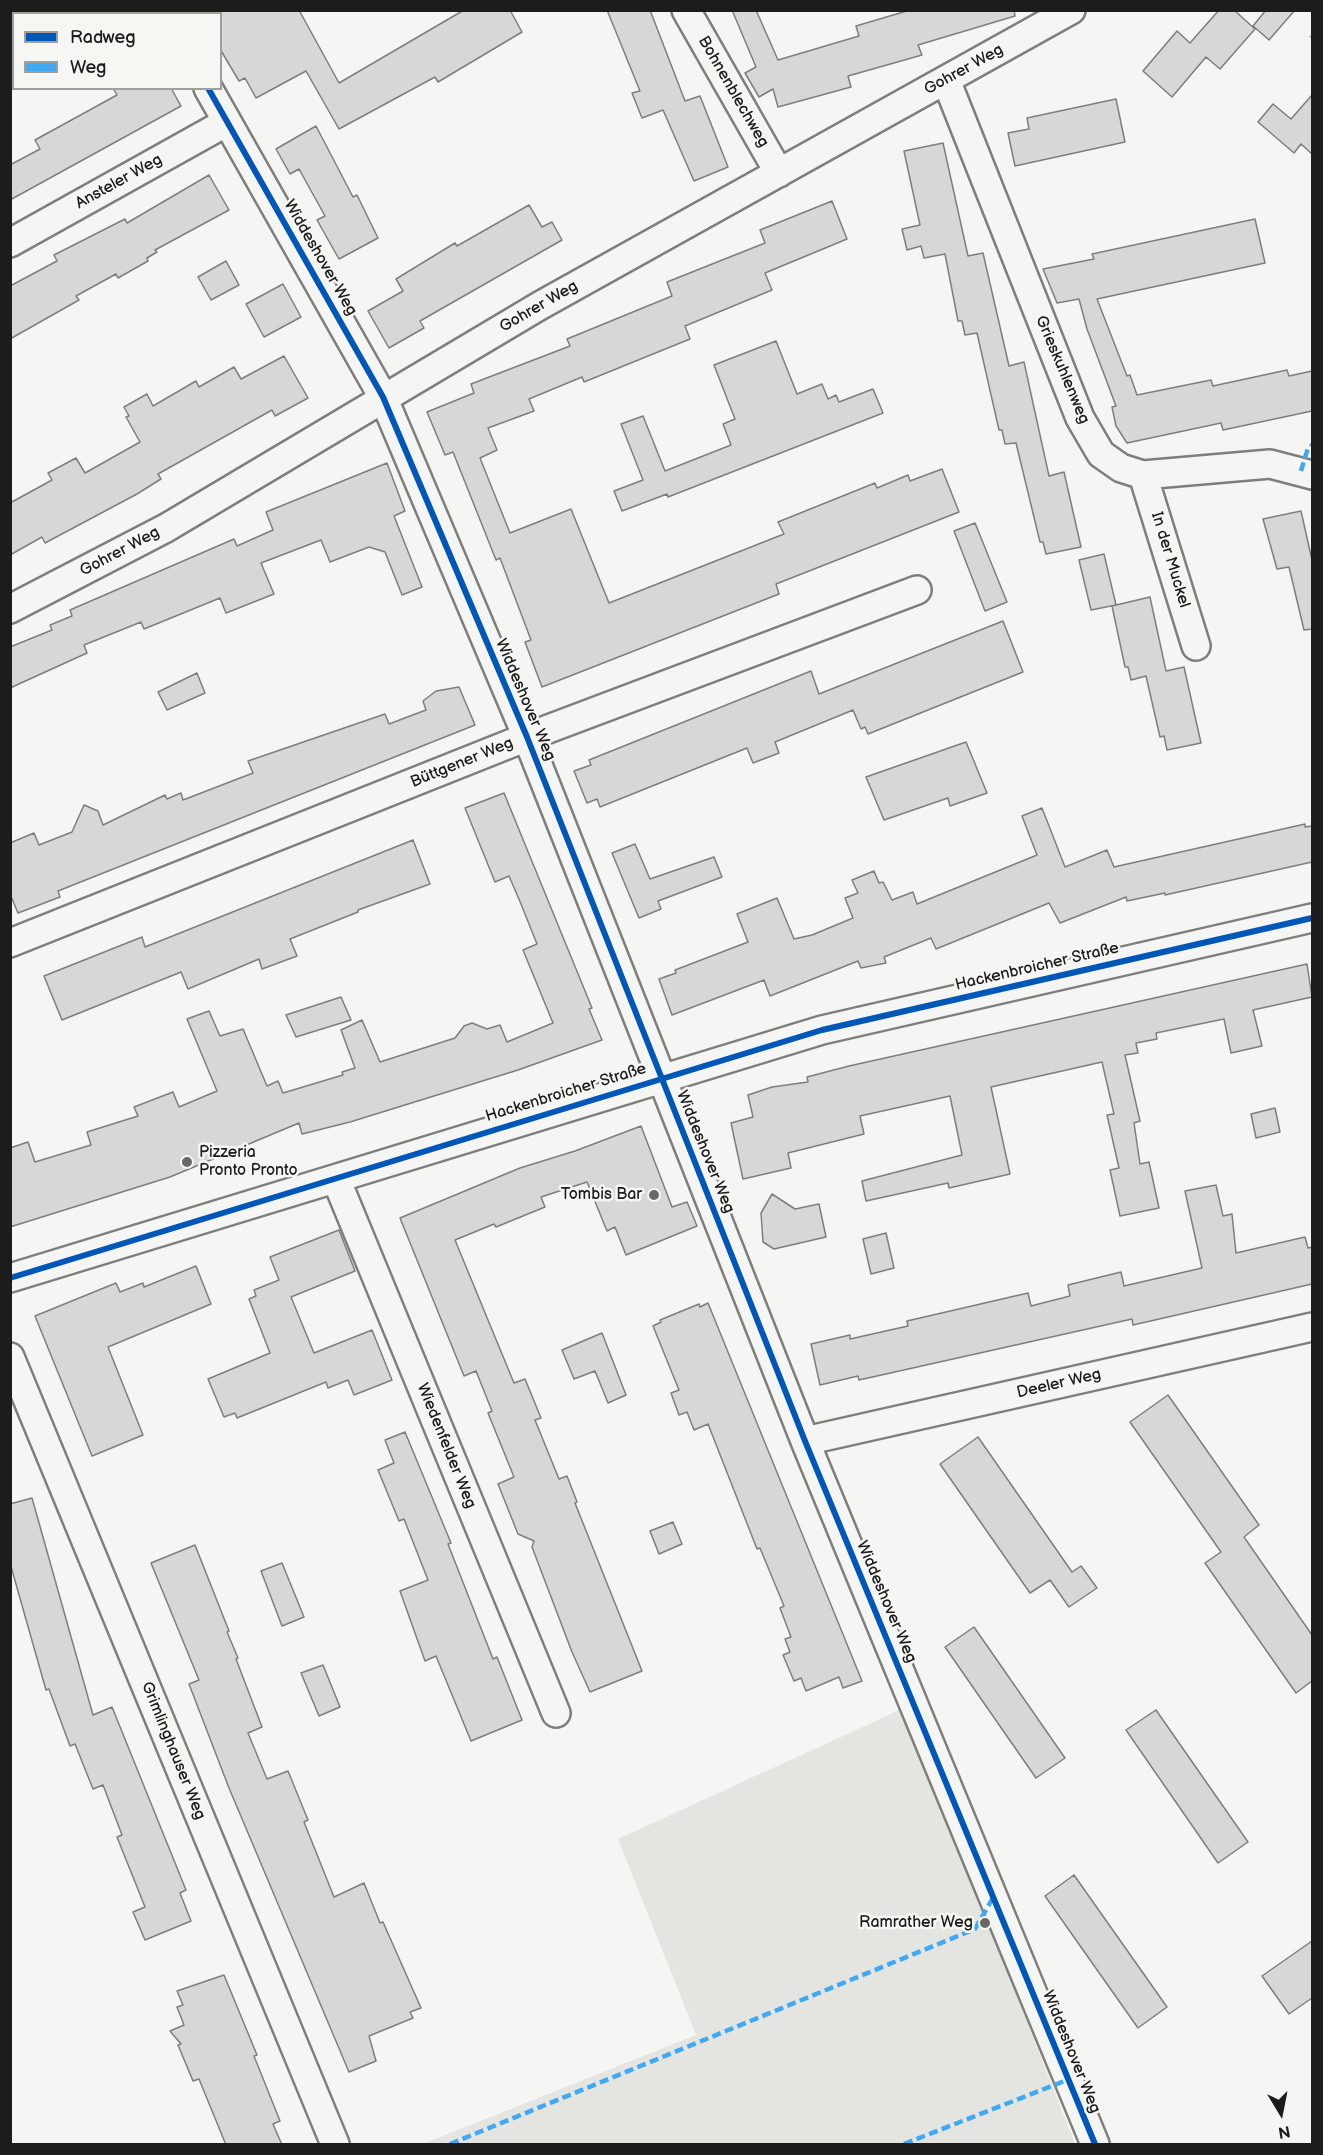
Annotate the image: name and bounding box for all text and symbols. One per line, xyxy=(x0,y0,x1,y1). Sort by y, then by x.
legend xyxy=(12,12,222,90)
text: Radweg xyxy=(70,27,136,48)
street label: Bohnenblechweg xyxy=(693,33,773,151)
street label: Gohrer Weg xyxy=(921,40,1007,100)
text: Weg xyxy=(70,57,106,78)
street label: Ansteler Weg xyxy=(72,150,166,214)
street label: Widdeshover Weg xyxy=(279,197,361,319)
street label: Gohrer Weg xyxy=(496,277,582,337)
street label: Grieskuhlenweg xyxy=(1031,313,1093,427)
street label: In der Muckel xyxy=(1146,510,1194,610)
street label: Gohrer Weg xyxy=(77,523,163,581)
street label: Widdeshover Weg xyxy=(491,636,559,764)
street label: Büttgener Weg xyxy=(408,734,516,792)
street label: Hackenbroicher Straße xyxy=(953,939,1121,995)
street label: Hackenbroicher Straße xyxy=(483,1059,649,1127)
street label: Widdeshover Weg xyxy=(672,1088,738,1216)
place label: Pizzeria Pronto Pronto xyxy=(199,1143,298,1181)
marker: Pizzeria Pronto Pronto xyxy=(180,1155,194,1169)
place label: Tombis Bar xyxy=(561,1185,642,1205)
marker: Tombis Bar xyxy=(647,1188,661,1202)
street label: Deeler Weg xyxy=(1015,1365,1103,1403)
street label: Wiedenfelder Weg xyxy=(412,1381,480,1511)
street label: Widdeshover Weg xyxy=(852,1538,920,1666)
street label: Grimlinghauser Weg xyxy=(137,1679,209,1823)
place label: Ramrather Weg xyxy=(859,1913,973,1933)
marker: Ramrather Weg xyxy=(978,1916,992,1930)
street label: Widdeshover Weg xyxy=(1038,1988,1104,2116)
north arrow xyxy=(1251,2083,1311,2143)
text: N xyxy=(1277,2121,1292,2142)

